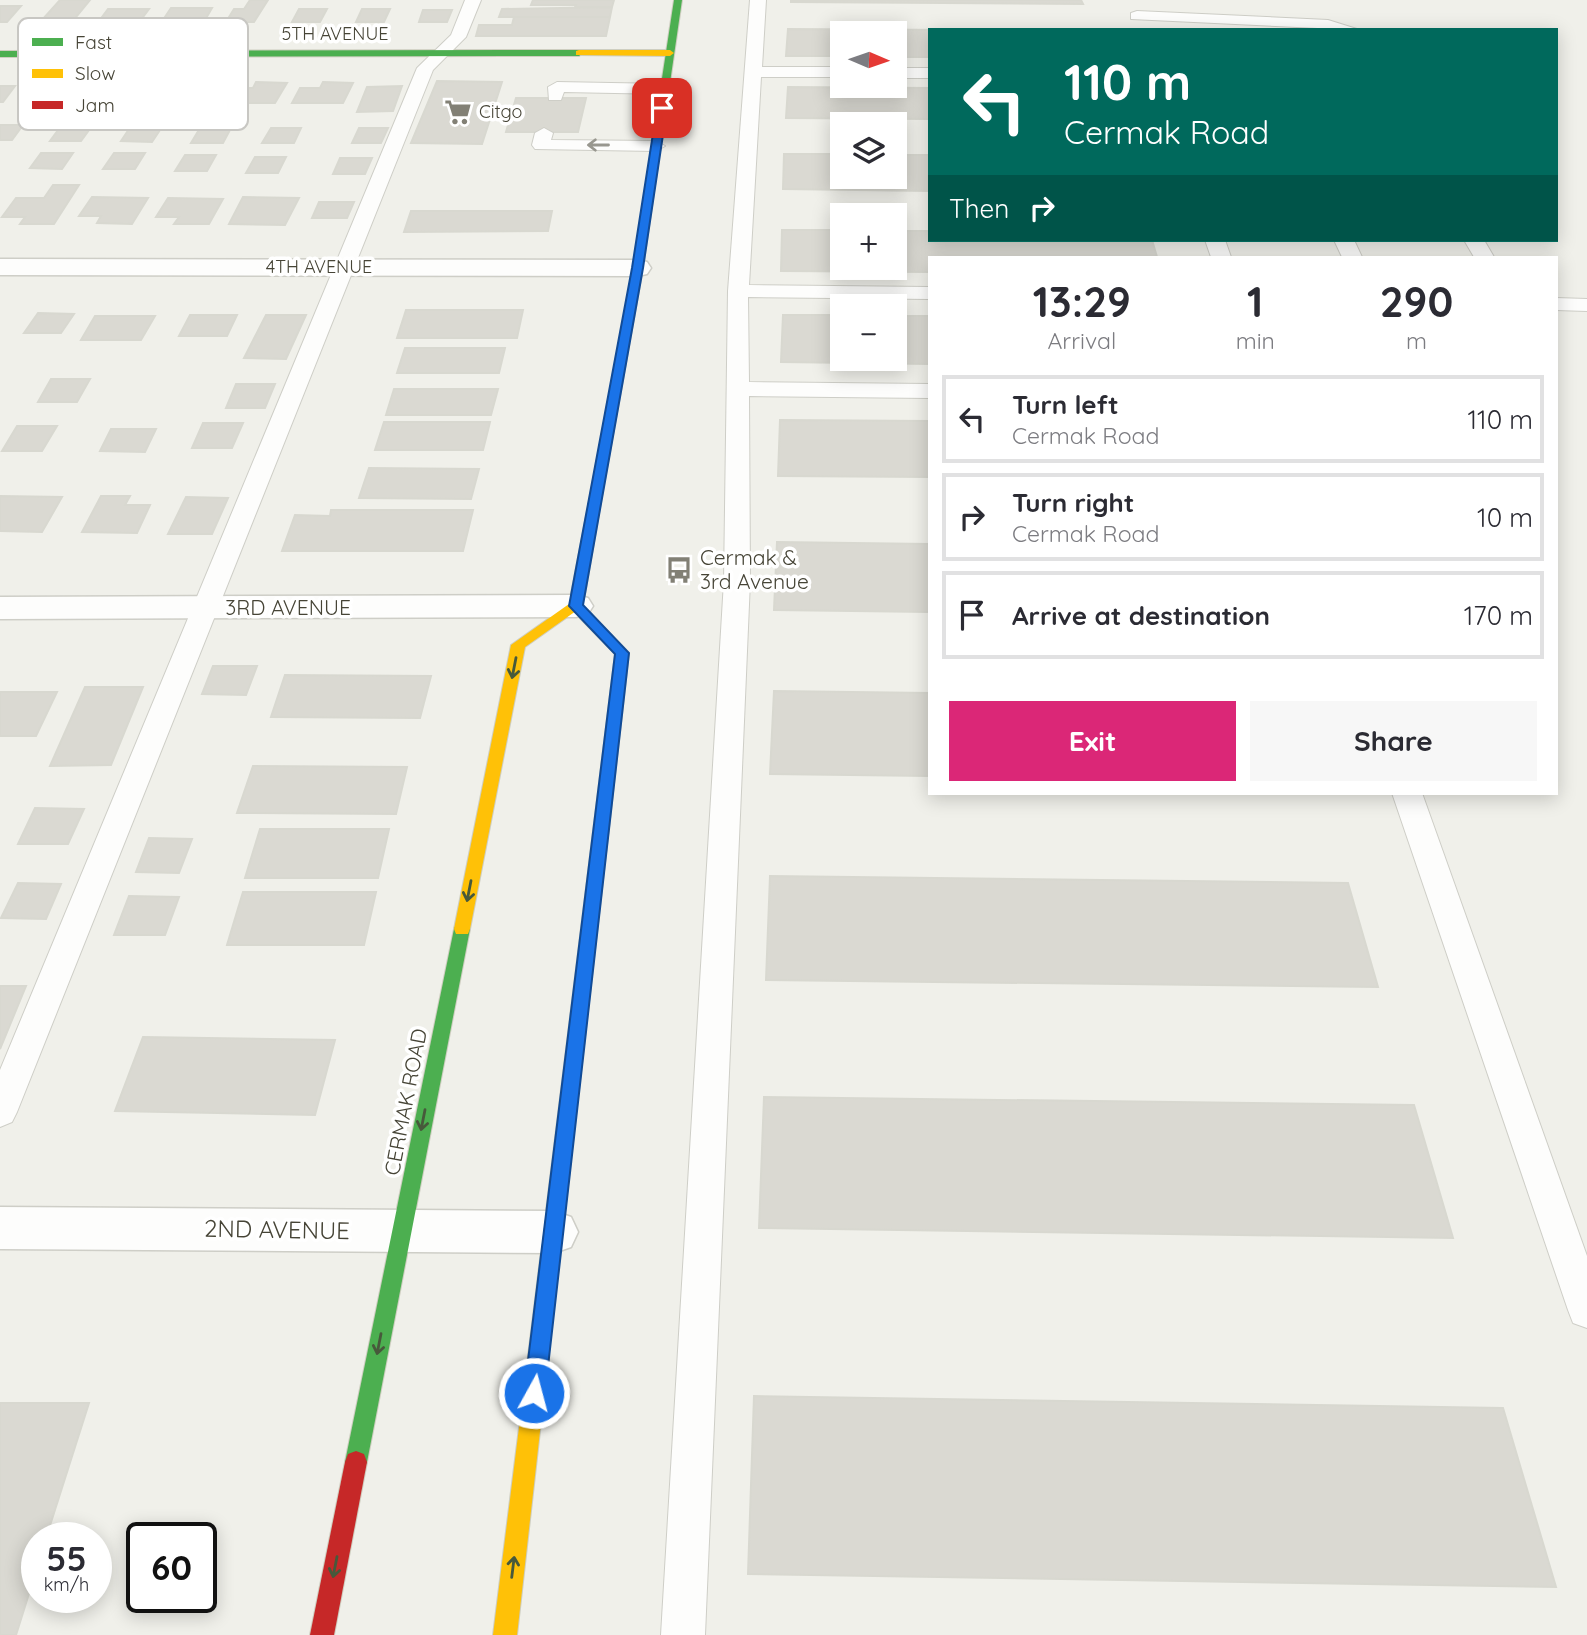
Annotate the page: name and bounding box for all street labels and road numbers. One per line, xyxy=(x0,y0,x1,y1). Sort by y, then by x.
street label: 5TH AVENUE xyxy=(282,22,388,45)
street label: 4TH AVENUE xyxy=(266,255,372,278)
street label: 3RD AVENUE xyxy=(225,594,351,620)
street label: CERMAK ROAD xyxy=(378,1026,432,1177)
street label: 2ND AVENUE xyxy=(204,1213,350,1245)

